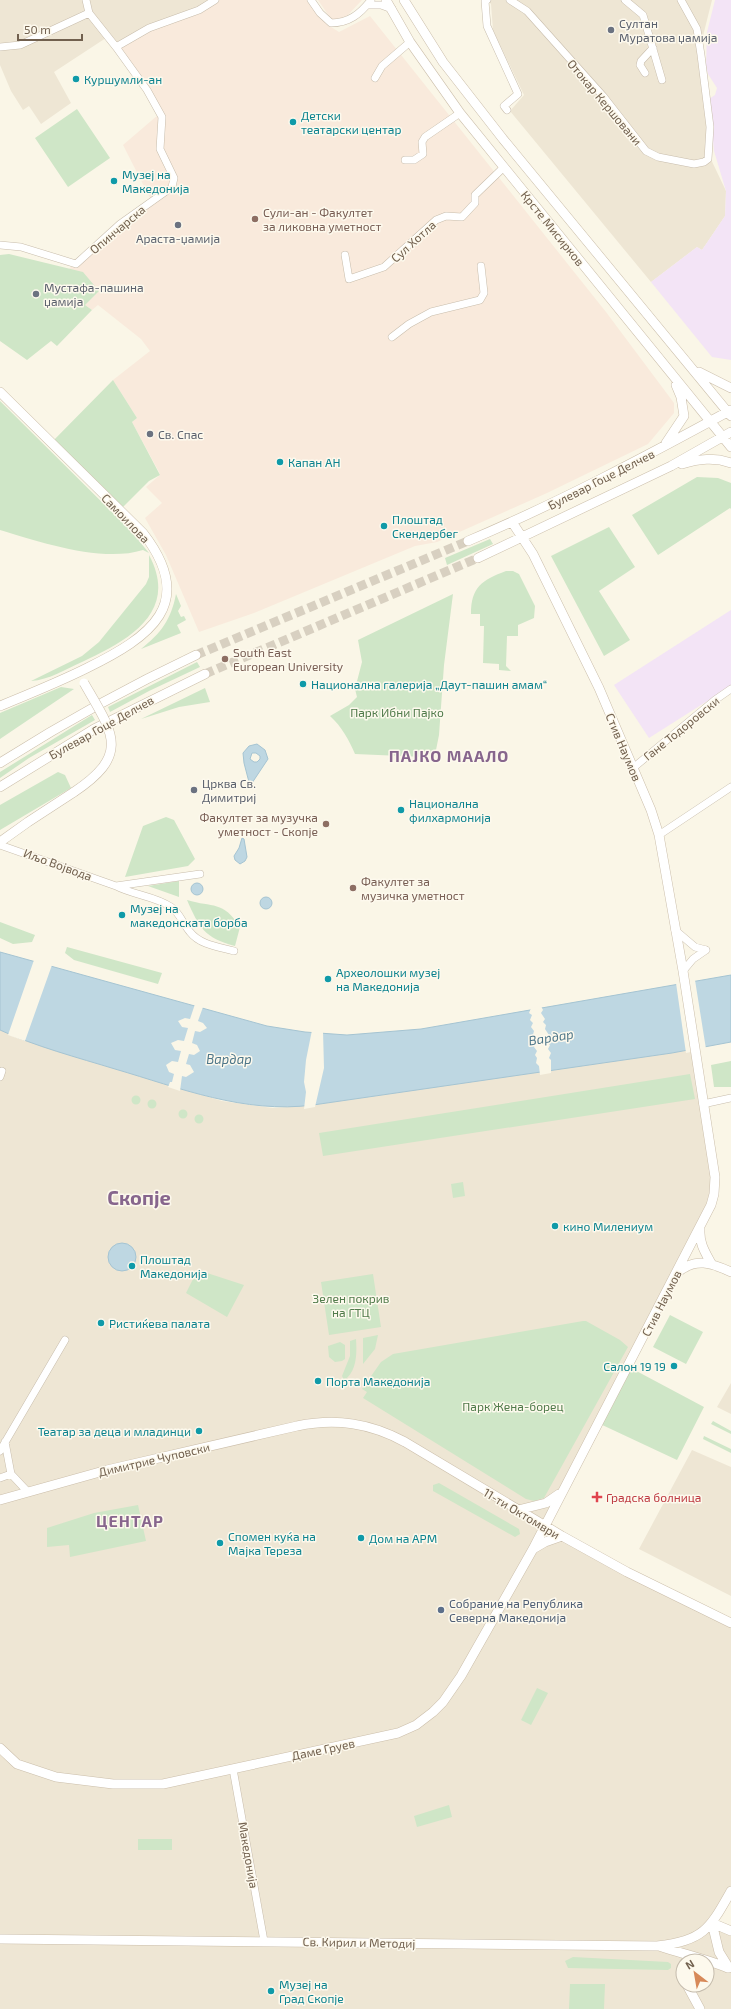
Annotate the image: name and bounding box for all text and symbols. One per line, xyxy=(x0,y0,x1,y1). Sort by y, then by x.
scale bar xyxy=(18,16,82,42)
place label: Султан Муратова џамија xyxy=(619,16,717,45)
text: 50 m xyxy=(24,22,51,36)
marker: Султан Муратова џамија xyxy=(606,25,616,35)
street label: Отокар Кершовани xyxy=(565,56,645,148)
place label: Куршумли-ан xyxy=(84,72,162,87)
marker: Куршумли-ан xyxy=(71,74,81,84)
place label: Детски театарски центар xyxy=(301,108,401,136)
marker: Детски театарски центар xyxy=(288,117,298,127)
place label: Музеј на Македонија xyxy=(122,167,189,196)
marker: Музеј на Македонија xyxy=(109,176,119,186)
street label: Крсте Мисирков xyxy=(518,188,588,268)
street label: Опинчарска xyxy=(86,202,148,256)
place label: Сули-ан - Факултет за ликовна уметност xyxy=(263,205,381,234)
marker: Сули-ан - Факултет за ликовна уметност xyxy=(250,214,260,224)
street label: Сул Хотла xyxy=(388,217,439,265)
marker: Араста-џамија xyxy=(173,220,183,230)
place label: Араста-џамија xyxy=(136,231,220,246)
place label: Мустафа-пашина џамија xyxy=(44,280,144,309)
marker: Мустафа-пашина џамија xyxy=(31,289,41,299)
place label: Св. Спас xyxy=(158,427,203,441)
marker: Св. Спас xyxy=(145,429,155,439)
street label: Булевар Гоце Делчев xyxy=(545,446,657,513)
place label: Капан АН xyxy=(288,455,341,469)
marker: Капан АН xyxy=(275,457,285,467)
street label: Самоилова xyxy=(99,490,153,546)
place label: Плоштад Скендербег xyxy=(392,512,459,540)
marker: Плоштад Скендербег xyxy=(379,521,389,531)
place label: South East European University xyxy=(233,645,344,673)
marker: South East European University xyxy=(220,654,230,664)
place label: Национална галерија „Даут-пашин амам“ xyxy=(311,677,547,692)
marker: Национална галерија „Даут-пашин амам“ xyxy=(298,679,308,689)
street label: Булевар Гоце Делчев xyxy=(46,692,156,763)
street label: Гане Тодоровски xyxy=(640,693,722,763)
park label: Парк Ибни Пајко xyxy=(350,705,444,720)
street label: Стив Наумов xyxy=(602,711,645,784)
district label: ПАЈКО МААЛО xyxy=(389,746,509,765)
place label: Црква Св. Димитриј xyxy=(202,776,256,805)
marker: Црква Св. Димитриј xyxy=(189,785,199,795)
place label: Национална филхармонија xyxy=(409,796,491,825)
marker: Национална филхармонија xyxy=(396,805,406,815)
place label: Факултет за музучка уметност - Скопје xyxy=(199,810,318,839)
marker: Факултет за музучка уметност - Скопје xyxy=(321,819,331,829)
street label: Иљо Војвода xyxy=(22,845,94,884)
place label: Факултет за музичка уметност xyxy=(361,874,465,903)
marker: Факултет за музичка уметност xyxy=(348,883,358,893)
place label: Музеј на македонската борба xyxy=(130,901,248,929)
marker: Музеј на македонската борба xyxy=(117,910,127,920)
place label: Археолошки музеј на Македонија xyxy=(336,965,440,994)
marker: Археолошки музеј на Македонија xyxy=(323,974,333,984)
water label: Вардар xyxy=(527,1026,575,1048)
water label: Вардар xyxy=(206,1051,252,1067)
district label: Скопје xyxy=(107,1185,171,1209)
place label: кино Милениум xyxy=(563,1219,653,1234)
marker: кино Милениум xyxy=(550,1221,560,1231)
place label: Плоштад Македонија xyxy=(140,1252,207,1281)
marker: Плоштад Македонија xyxy=(127,1261,137,1271)
street label: Стив Наумов xyxy=(638,1267,685,1339)
park label: Зелен покрив на ГТЦ xyxy=(313,1291,389,1319)
place label: Ристиќева палата xyxy=(109,1316,210,1330)
marker: Ристиќева палата xyxy=(96,1318,106,1328)
place label: Салон 19 19 xyxy=(603,1359,666,1373)
marker: Салон 19 19 xyxy=(669,1361,679,1371)
place label: Порта Македонија xyxy=(326,1374,431,1389)
marker: Порта Македонија xyxy=(313,1376,323,1386)
park label: Парк Жена-борец xyxy=(462,1399,564,1413)
place label: Театар за деца и младинци xyxy=(38,1424,191,1438)
marker: Театар за деца и младинци xyxy=(194,1426,204,1436)
street label: Димитрие Чуповски xyxy=(97,1439,211,1480)
street label: 11-ти Октомври xyxy=(481,1485,563,1541)
place label: Градска болница xyxy=(606,1490,701,1504)
marker: Градска болница xyxy=(591,1491,603,1503)
district label: ЦЕНТАР xyxy=(96,1511,164,1530)
place label: Спомен куќа на Мајка Тереза xyxy=(228,1529,316,1558)
place label: Дом на АРМ xyxy=(369,1531,437,1545)
marker: Дом на АРМ xyxy=(356,1533,366,1543)
marker: Спомен куќа на Мајка Тереза xyxy=(215,1538,225,1548)
place label: Собрание на Република Северна Македонија xyxy=(449,1596,583,1625)
marker: Собрание на Република Северна Македонија xyxy=(436,1605,446,1615)
street label: Даме Груев xyxy=(290,1735,356,1764)
street label: Македонија xyxy=(235,1821,262,1890)
street label: Св. Кирил и Методиј xyxy=(303,1934,415,1951)
north arrow xyxy=(675,1953,715,1993)
text: N xyxy=(683,1956,696,1972)
place label: Музеј на Град Скопје xyxy=(279,1977,344,2006)
marker: Музеј на Град Скопје xyxy=(266,1986,276,1996)

